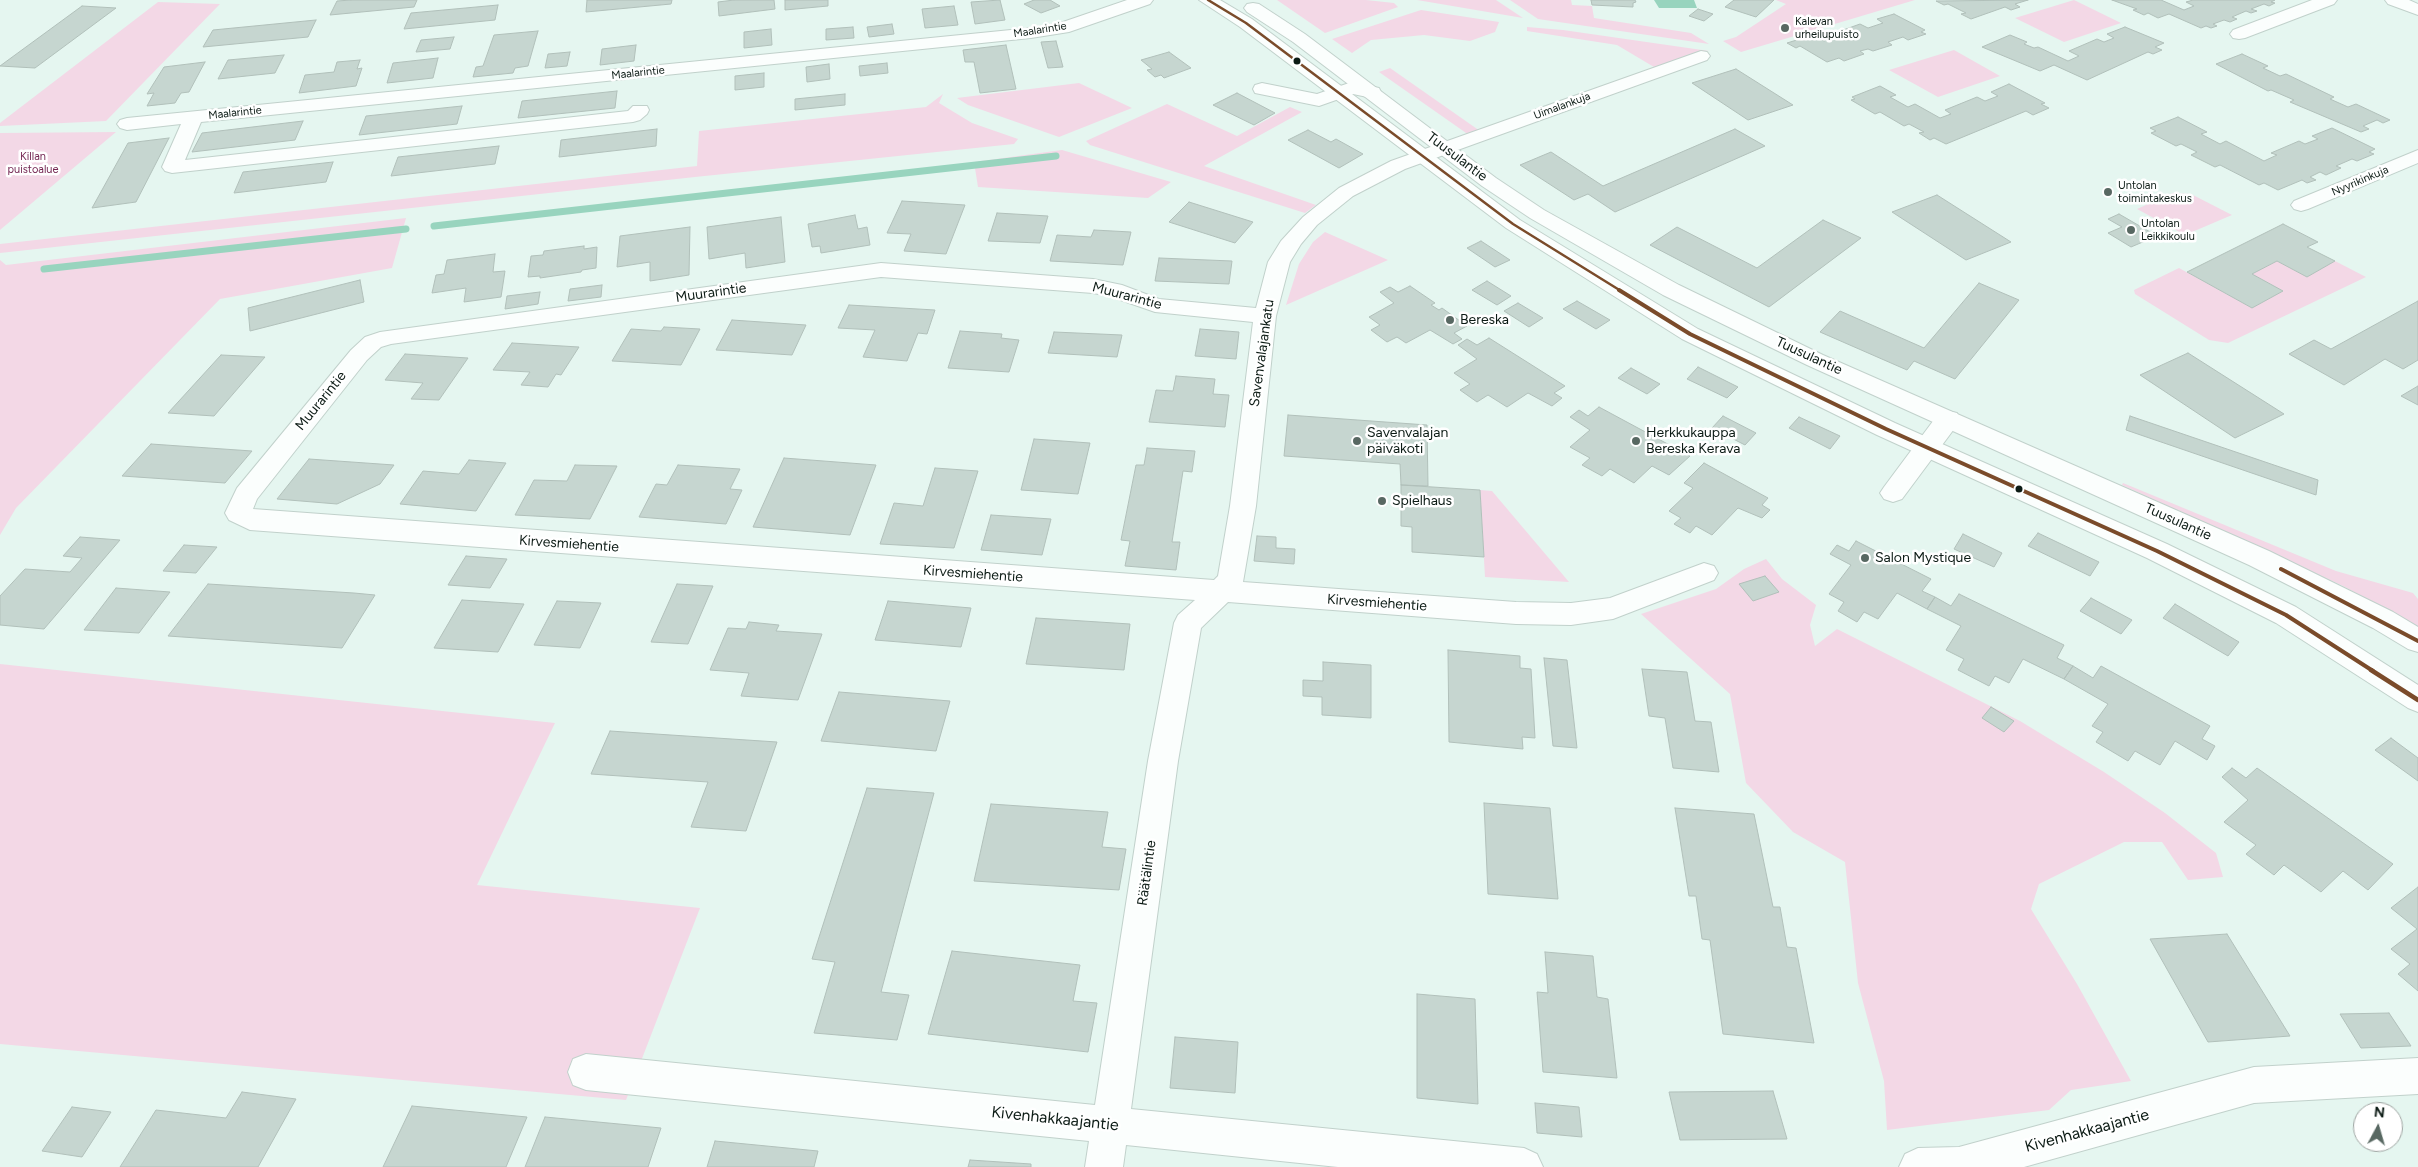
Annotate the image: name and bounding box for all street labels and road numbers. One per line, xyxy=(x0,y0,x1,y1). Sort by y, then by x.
street label: Maalarintie xyxy=(1012,19,1068,41)
street label: Maalarintie xyxy=(611,64,665,82)
street label: Uimalankuja xyxy=(1532,90,1592,122)
street label: Maalarintie xyxy=(208,104,262,122)
street label: Tuusulantie xyxy=(1423,129,1491,185)
street label: Nyyrikinkuja xyxy=(2330,163,2390,199)
street label: Muurarintie xyxy=(1090,279,1164,313)
street label: Muurarintie xyxy=(675,280,747,306)
street label: Savenvalajankatu xyxy=(1246,298,1278,408)
street label: Tuusulantie xyxy=(1773,333,1845,379)
street label: Muurarintie xyxy=(292,368,350,434)
street label: Tuusulantie xyxy=(2142,500,2214,544)
street label: Kirvesmiehentie xyxy=(519,532,619,556)
street label: Kirvesmiehentie xyxy=(923,562,1023,586)
street label: Kirvesmiehentie xyxy=(1327,591,1427,615)
street label: Räätälintie xyxy=(1134,839,1160,907)
street label: Kivenhakkaajantie xyxy=(990,1103,1120,1135)
street label: Kivenhakkaajantie xyxy=(2023,1105,2151,1157)

